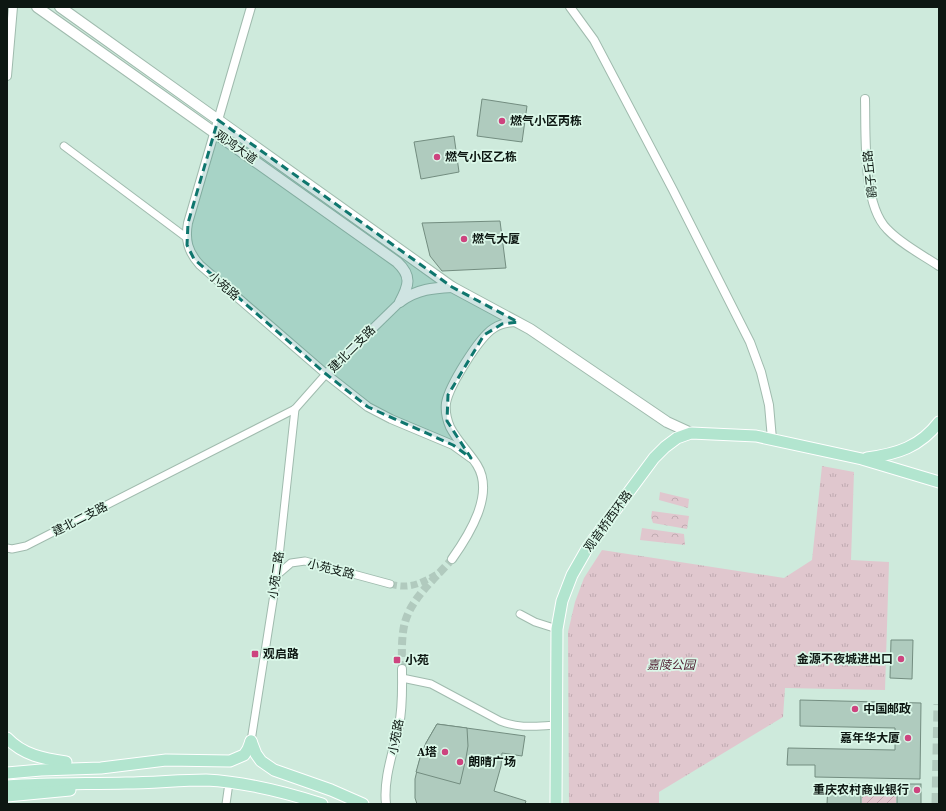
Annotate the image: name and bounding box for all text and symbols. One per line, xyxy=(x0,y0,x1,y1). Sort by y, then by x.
place label: 燃气小区丙栋 xyxy=(510,113,582,129)
marker: 燃气小区丙栋 xyxy=(497,116,507,126)
street label: 观鸿大道 xyxy=(212,127,260,167)
place label: 燃气小区乙栋 xyxy=(445,149,517,165)
street label: 鹞子丘路 xyxy=(860,149,880,199)
marker: 燃气小区乙栋 xyxy=(432,152,442,162)
place label: 燃气大厦 xyxy=(472,231,520,247)
marker: 燃气大厦 xyxy=(459,234,469,244)
street label: 小苑路 xyxy=(205,268,243,304)
street label: 建北二支路 xyxy=(325,322,379,376)
street label: 观音桥西环路 xyxy=(580,487,636,555)
street label: 建北二支路 xyxy=(50,498,110,540)
street label: 小苑二路 xyxy=(265,550,287,600)
street label: 小苑支路 xyxy=(306,555,356,583)
place label: 观启路 xyxy=(263,646,299,662)
marker: 观启路 xyxy=(250,649,260,659)
place label: 金源不夜城进出口 xyxy=(797,651,893,667)
place label: 小苑 xyxy=(405,652,429,668)
marker: 金源不夜城进出口 xyxy=(896,654,906,664)
marker: 小苑 xyxy=(392,655,402,665)
park label: 嘉陵公园 xyxy=(647,657,697,673)
place label: 中国邮政 xyxy=(863,701,911,717)
marker: 中国邮政 xyxy=(850,704,860,714)
street label: 小苑路 xyxy=(385,718,407,756)
place label: 嘉年华大厦 xyxy=(840,730,900,746)
marker: 嘉年华大厦 xyxy=(903,733,913,743)
place label: A塔 xyxy=(417,744,437,760)
marker: A塔 xyxy=(440,747,450,757)
place label: 朗晴广场 xyxy=(468,754,516,770)
marker: 朗晴广场 xyxy=(455,757,465,767)
place label: 重庆农村商业银行 xyxy=(813,782,909,798)
marker: 重庆农村商业银行 xyxy=(912,785,922,795)

